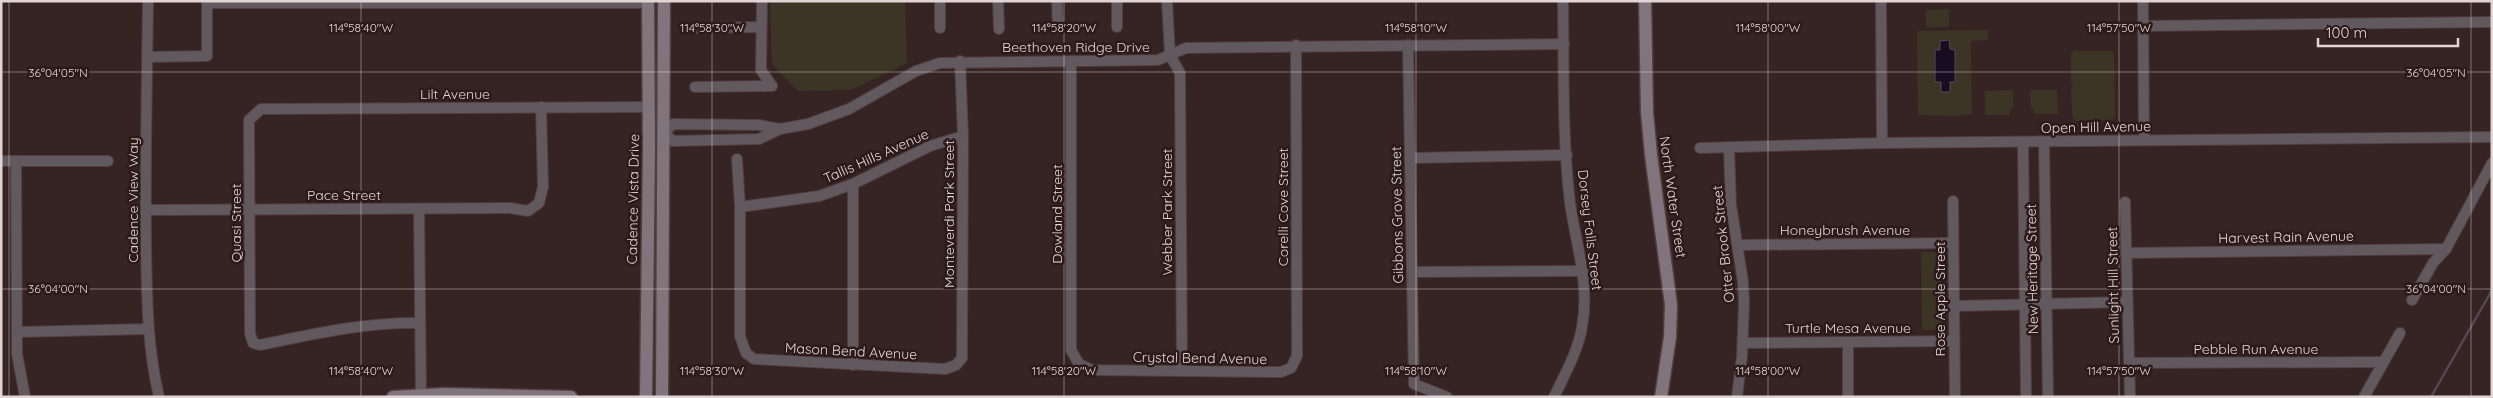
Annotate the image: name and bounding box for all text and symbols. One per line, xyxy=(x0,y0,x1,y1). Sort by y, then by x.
scale bar xyxy=(2318,15,2458,47)
text: 114°58'40"W xyxy=(329,20,393,35)
text: 114°58'30"W xyxy=(680,20,744,35)
text: 114°58'20"W xyxy=(1032,20,1097,35)
text: 114°58'10"W xyxy=(1385,20,1447,35)
text: 114°58'00"W xyxy=(1736,20,1801,35)
text: 114°57'50"W xyxy=(2087,20,2151,35)
text: 100 m xyxy=(2326,23,2367,42)
street label: Beethoven Ridge Drive xyxy=(1002,38,1150,56)
text: 36°04'05"N xyxy=(28,65,88,80)
text: 36°04'05"N xyxy=(2406,65,2466,80)
street label: Lilt Avenue xyxy=(420,85,490,103)
street label: Open Hill Avenue xyxy=(2041,117,2151,137)
street label: Tallis Hills Avenue xyxy=(821,125,931,187)
street label: Cadence Vista Drive xyxy=(623,133,643,265)
street label: North Water Street xyxy=(1656,135,1690,259)
street label: Cadence View Way xyxy=(124,137,142,263)
street label: Monteverdi Park Street xyxy=(940,140,958,288)
street label: Gibbons Grove Street xyxy=(1387,146,1407,284)
street label: Corelli Cove Street xyxy=(1274,147,1292,266)
street label: Webber Park Street xyxy=(1158,148,1176,276)
street label: Dowland Street xyxy=(1048,164,1066,264)
street label: Dorsey Falls Street xyxy=(1574,169,1606,292)
street label: Quasi Street xyxy=(227,183,245,262)
street label: Otter Brook Street xyxy=(1708,184,1738,304)
street label: Pace Street xyxy=(307,186,381,204)
street label: New Heritage Street xyxy=(2022,203,2042,334)
street label: Honeybrush Avenue xyxy=(1780,221,1910,239)
street label: Sunlight Hill Street xyxy=(2103,226,2123,344)
street label: Harvest Rain Avenue xyxy=(2218,227,2354,247)
street label: Rose Apple Street xyxy=(1931,241,1949,357)
text: 36°04'00"N xyxy=(28,281,88,296)
text: 36°04'00"N xyxy=(2406,281,2466,296)
street label: Turtle Mesa Avenue xyxy=(1785,319,1911,337)
street label: Mason Bend Avenue xyxy=(784,339,918,363)
street label: Pebble Run Avenue xyxy=(2194,340,2319,358)
street label: Crystal Bend Avenue xyxy=(1133,348,1267,368)
text: 114°58'40"W xyxy=(329,363,393,378)
text: 114°58'30"W xyxy=(680,363,744,378)
text: 114°58'20"W xyxy=(1032,363,1097,378)
text: 114°58'10"W xyxy=(1385,363,1447,378)
text: 114°58'00"W xyxy=(1736,363,1801,378)
text: 114°57'50"W xyxy=(2087,363,2151,378)

